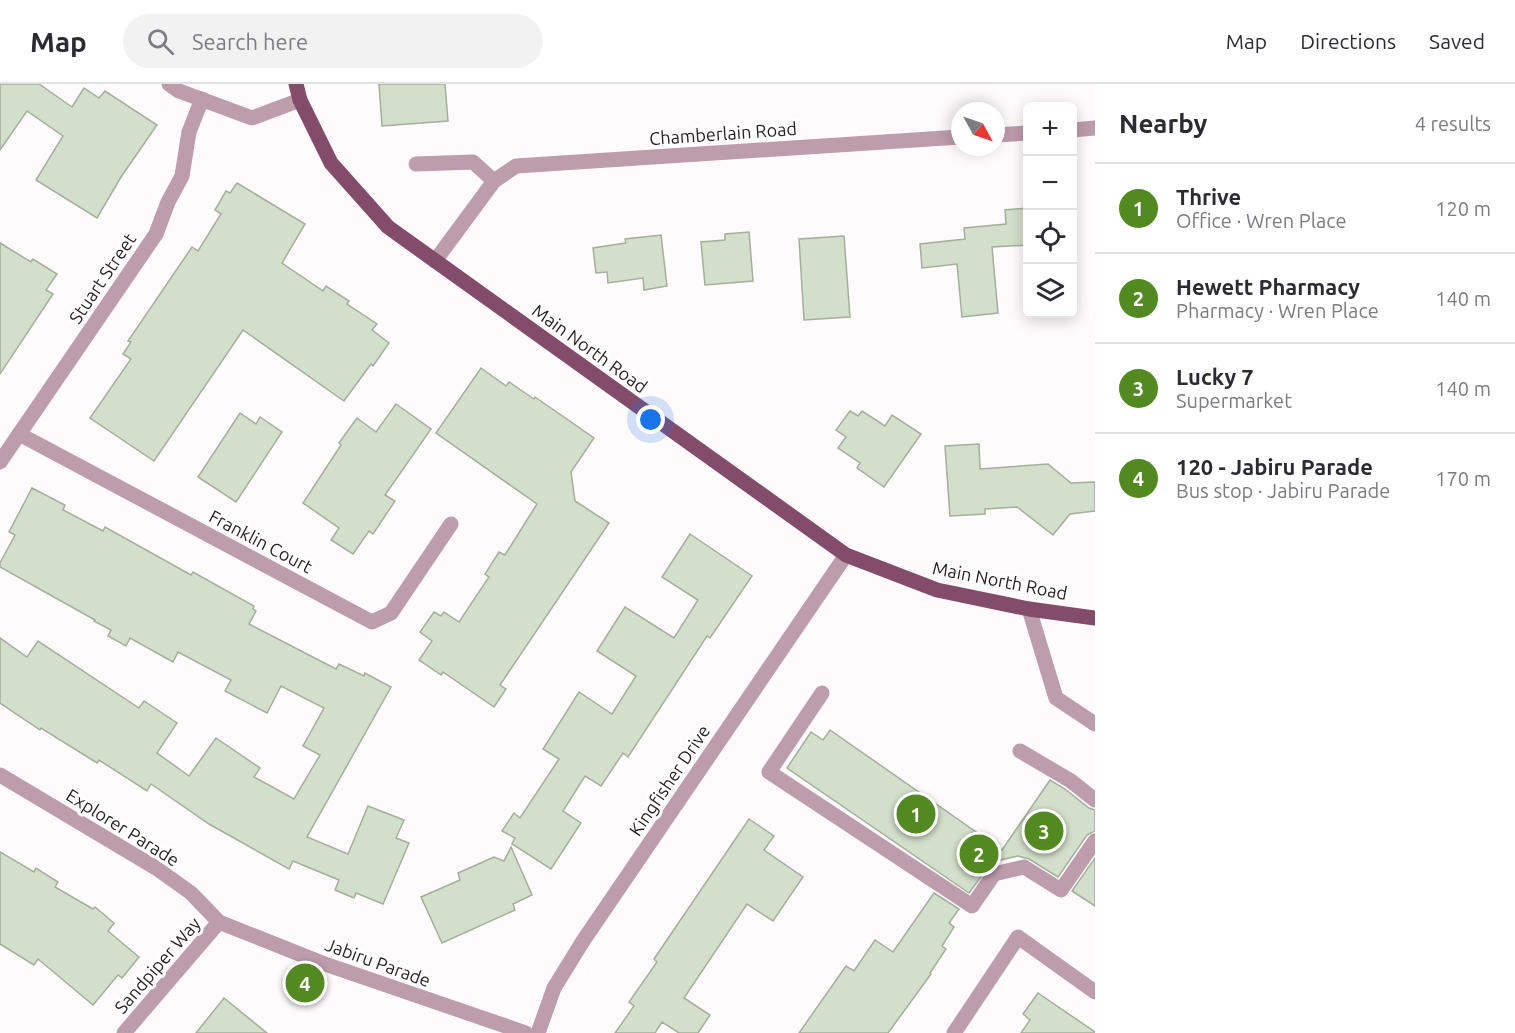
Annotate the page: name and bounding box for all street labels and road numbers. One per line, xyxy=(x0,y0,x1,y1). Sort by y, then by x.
street label: Chamberlain Road xyxy=(649,118,797,148)
street label: Stuart Street xyxy=(65,229,139,327)
street label: Main North Road xyxy=(529,300,651,396)
street label: Franklin Court xyxy=(206,505,316,577)
street label: Main North Road xyxy=(931,557,1069,603)
street label: Kingfisher Drive xyxy=(625,721,713,839)
street label: Explorer Parade xyxy=(63,784,183,870)
street label: Sandpiper Way xyxy=(110,913,204,1017)
street label: Jabiru Parade xyxy=(323,934,433,990)

